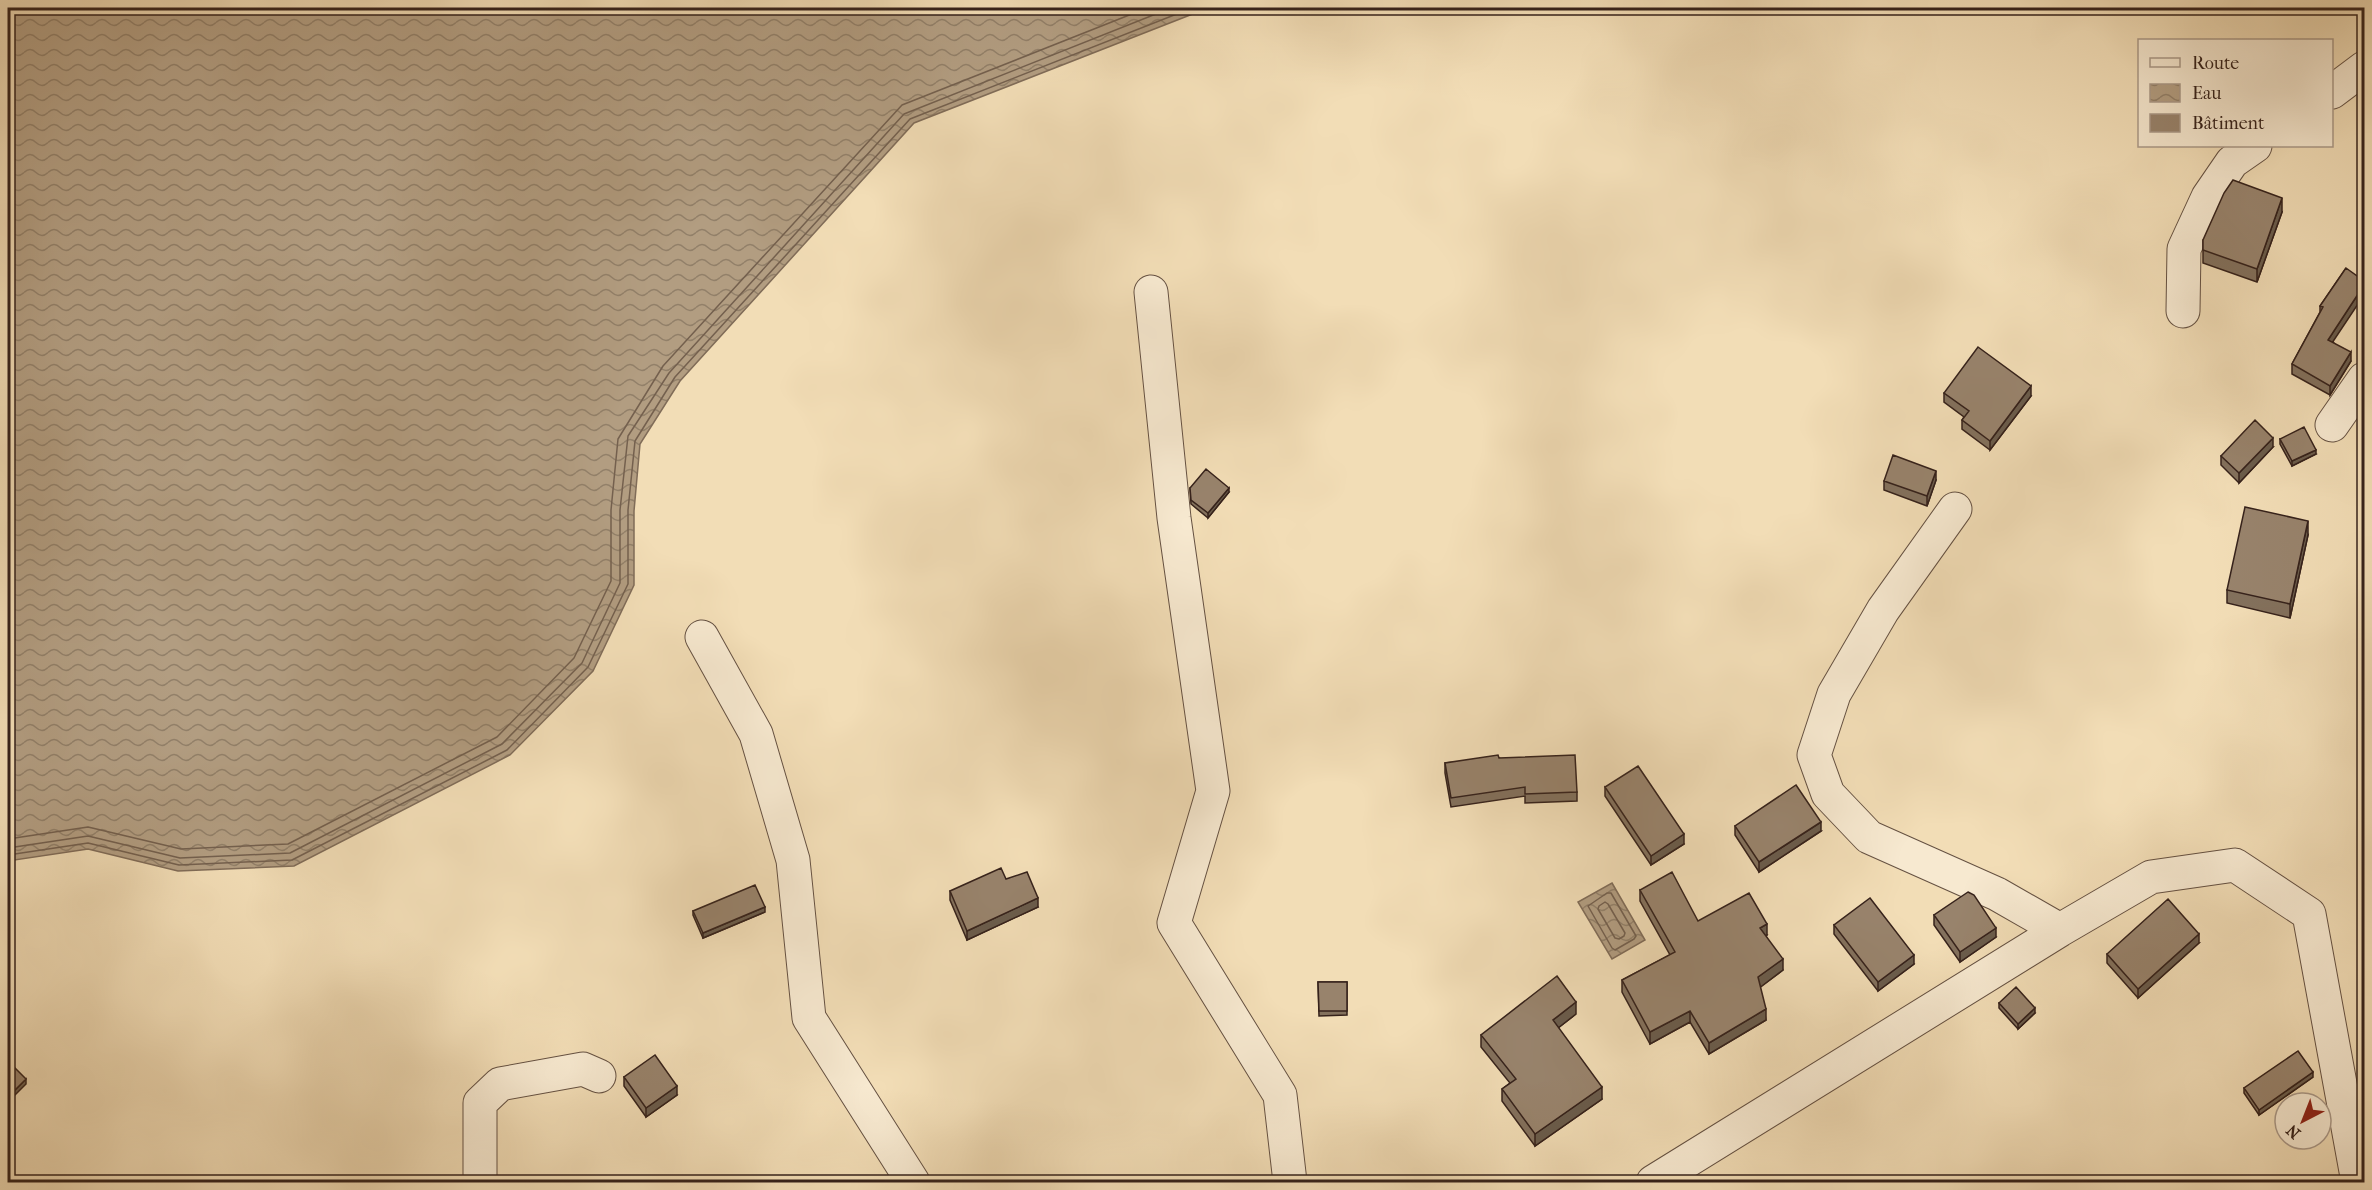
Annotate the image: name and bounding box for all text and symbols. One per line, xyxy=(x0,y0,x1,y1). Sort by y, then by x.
legend xyxy=(2138,39,2333,147)
text: Route xyxy=(2192,53,2239,74)
text: Eau xyxy=(2192,83,2221,104)
text: Bâtiment xyxy=(2192,113,2265,134)
north arrow xyxy=(2273,1091,2333,1151)
text: N xyxy=(2282,1120,2304,1143)

